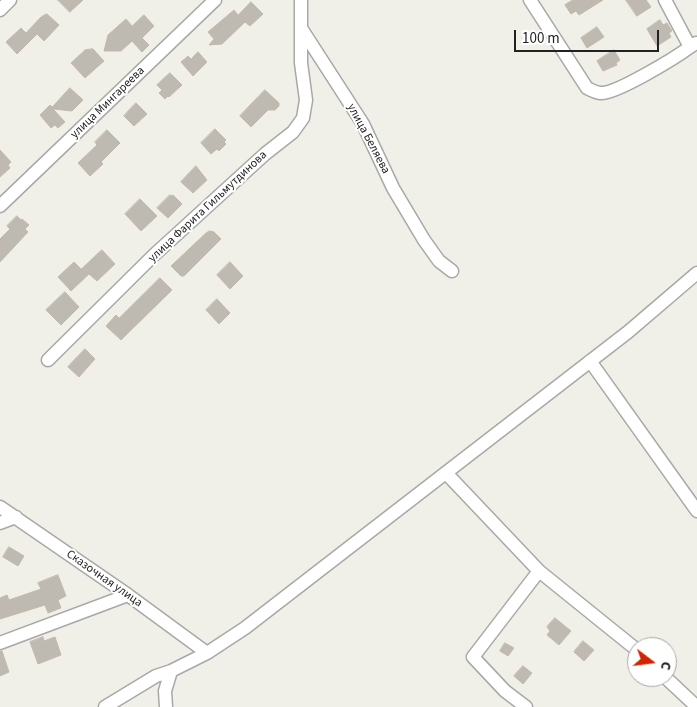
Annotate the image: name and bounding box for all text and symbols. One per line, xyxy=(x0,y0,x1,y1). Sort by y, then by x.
scale bar xyxy=(517,20,662,52)
text: 100 m xyxy=(522,28,560,49)
street label: улица Мингареева xyxy=(68,64,148,142)
street label: улица Беляева xyxy=(343,101,393,177)
street label: улица Фарита Гильмутдинова xyxy=(146,148,270,266)
street label: Сказочная улица xyxy=(63,547,145,611)
north arrow xyxy=(627,637,677,687)
text: С xyxy=(655,659,676,672)

